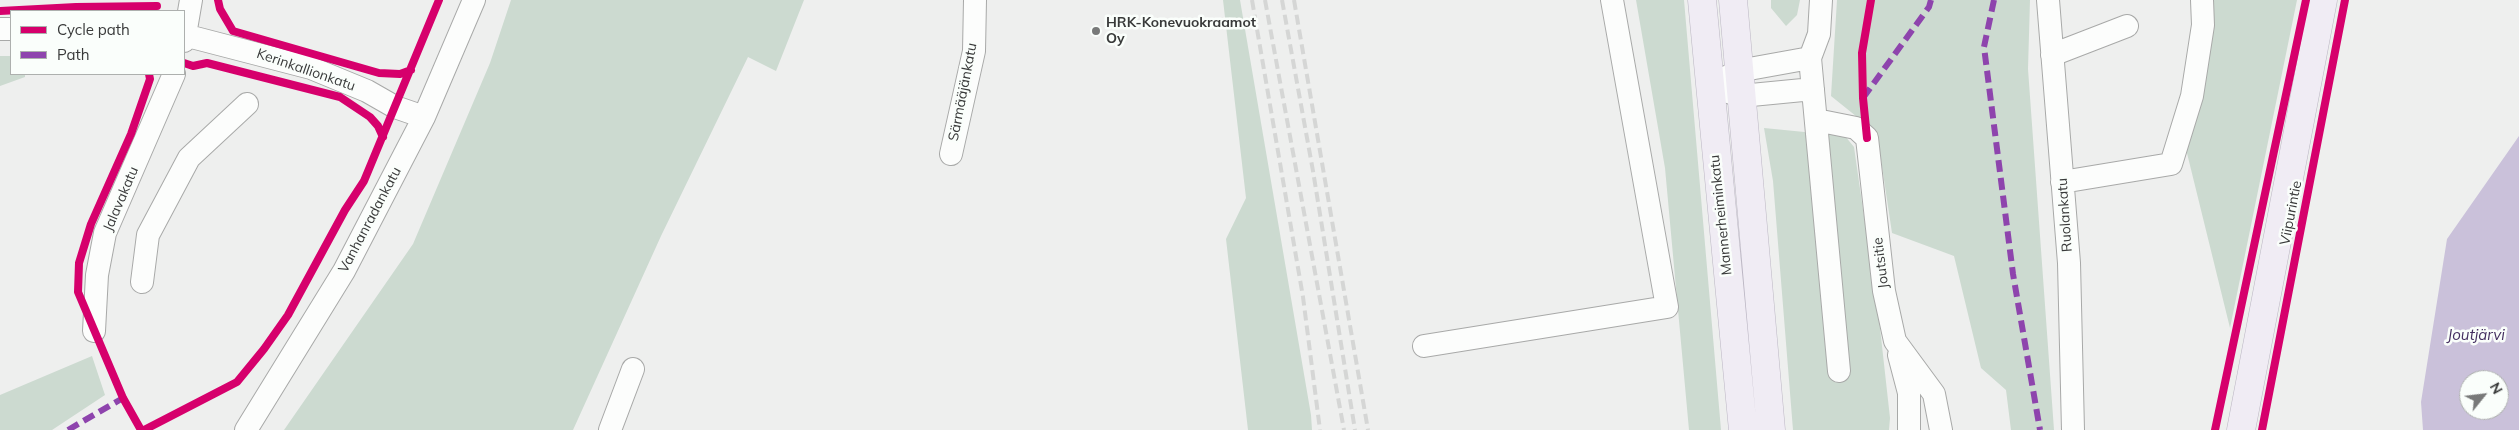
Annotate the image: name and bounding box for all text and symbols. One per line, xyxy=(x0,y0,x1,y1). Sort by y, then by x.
legend xyxy=(10,10,185,75)
place label: HRK-Konevuokraamot Oy xyxy=(1106,15,1256,48)
text: Cycle path xyxy=(57,20,130,39)
marker: HRK-Konevuokraamot Oy xyxy=(1090,25,1102,37)
street label: Särmääjänkatu xyxy=(945,41,981,143)
text: Path xyxy=(57,45,89,64)
street label: Kerinkallionkatu xyxy=(254,45,358,95)
street label: Mannerheiminkatu xyxy=(1706,154,1736,276)
street label: Jalavakatu xyxy=(100,164,142,234)
street label: Vanhanradankatu xyxy=(335,164,405,276)
street label: Ruolankatu xyxy=(2054,177,2076,253)
street label: Viipurintie xyxy=(2277,179,2305,247)
street label: Joutsitie xyxy=(1870,236,1892,290)
water label: Joutjärvi xyxy=(2447,326,2505,344)
north arrow xyxy=(2459,370,2509,420)
text: N xyxy=(2486,379,2507,397)

